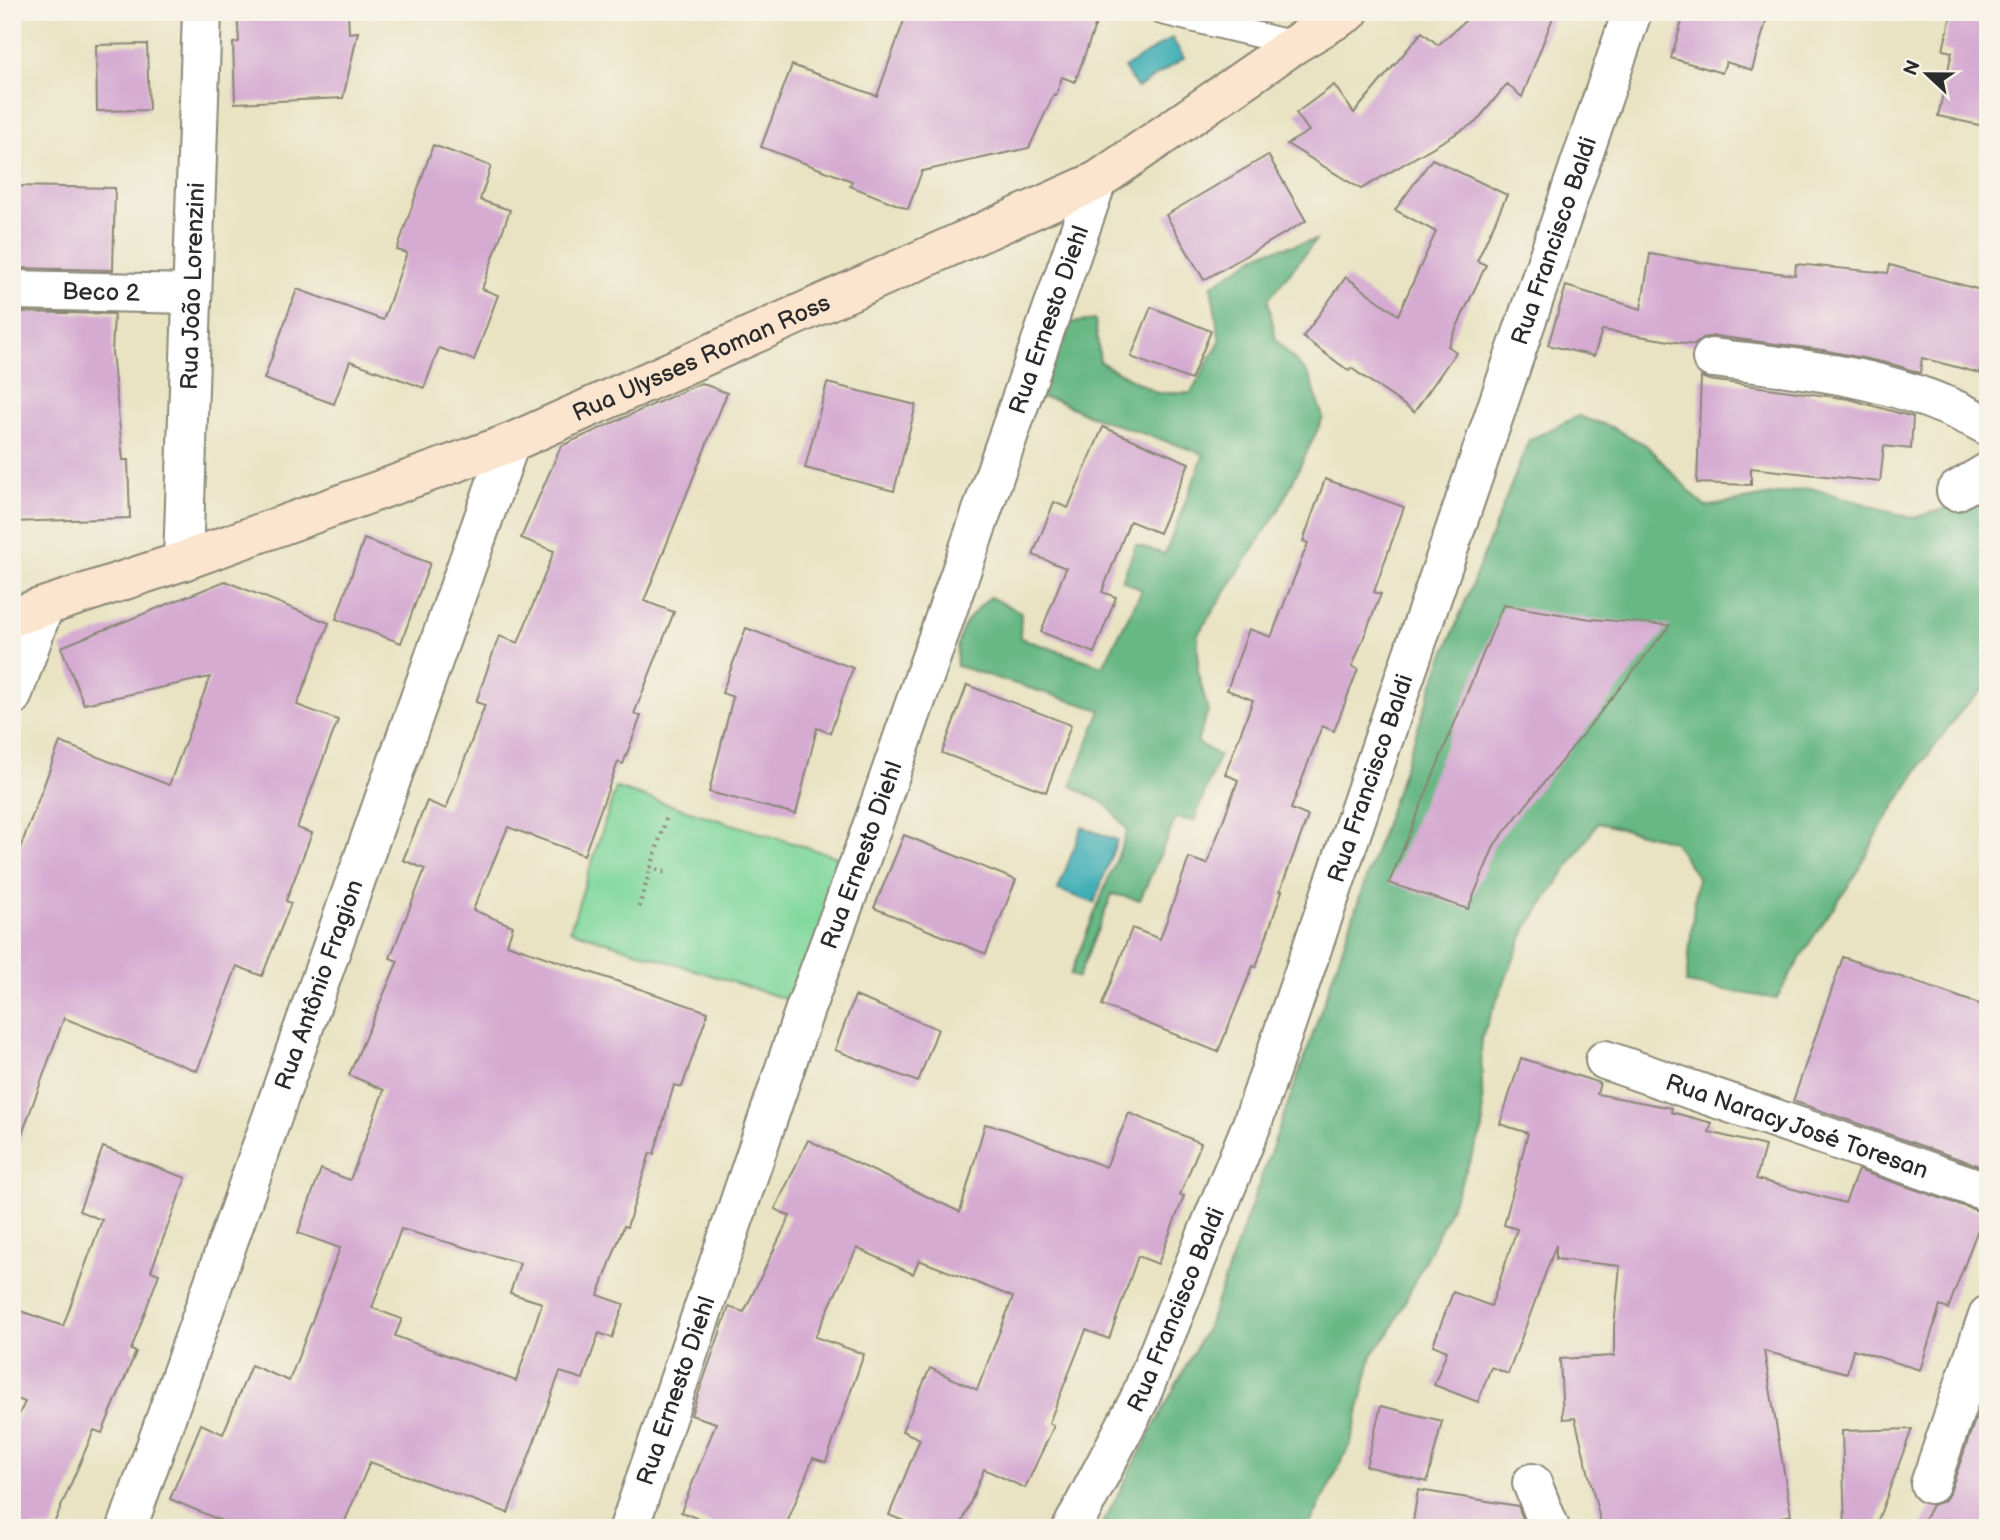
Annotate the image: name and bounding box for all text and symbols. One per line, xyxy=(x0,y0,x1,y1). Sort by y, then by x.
north arrow xyxy=(1892,38,1962,108)
text: N xyxy=(1899,57,1926,79)
street label: Rua Francisco Baldi xyxy=(1505,133,1603,349)
street label: Rua João Lorenzini xyxy=(175,182,211,391)
street label: Rua Ernesto Diehl xyxy=(1003,222,1095,418)
street label: Beco 2 xyxy=(62,277,140,308)
street label: Rua Ulysses Roman Ross xyxy=(568,288,835,428)
street label: Rua Francisco Baldi xyxy=(1322,671,1420,886)
street label: Rua Ernesto Diehl xyxy=(815,757,909,953)
street label: Rua Antônio Fragion xyxy=(269,876,370,1094)
street label: Rua Naracy José Toresan xyxy=(1662,1068,1932,1185)
street label: Rua Francisco Baldi xyxy=(1121,1204,1231,1417)
street label: Rua Ernesto Diehl xyxy=(631,1293,721,1489)

